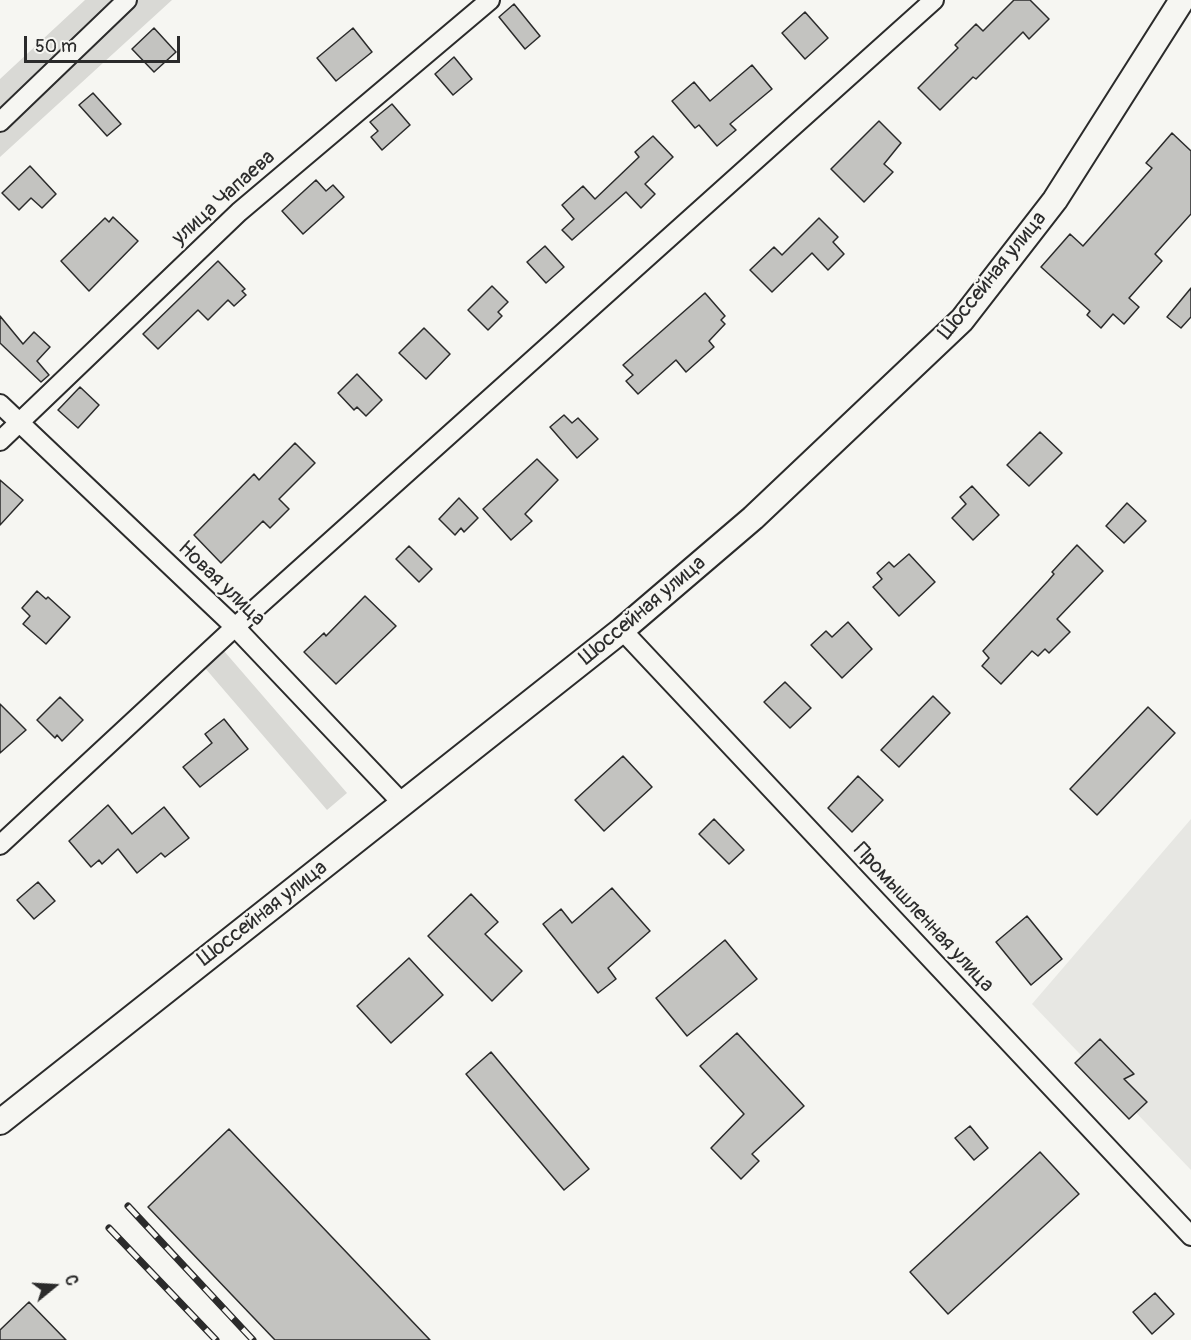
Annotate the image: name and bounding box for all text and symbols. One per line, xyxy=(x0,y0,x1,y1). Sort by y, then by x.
scale bar xyxy=(27,24,183,62)
text: 50 m xyxy=(35,35,77,58)
street label: улица Чапаева xyxy=(167,145,281,251)
street label: Шоссейная улица xyxy=(934,207,1052,345)
street label: Новая улица xyxy=(172,536,270,632)
street label: Шоссейная улица xyxy=(575,551,711,671)
street label: Промышленная улица xyxy=(847,838,999,998)
street label: Шоссейная улица xyxy=(193,856,333,972)
north arrow xyxy=(24,1256,84,1316)
text: С xyxy=(60,1273,82,1288)

